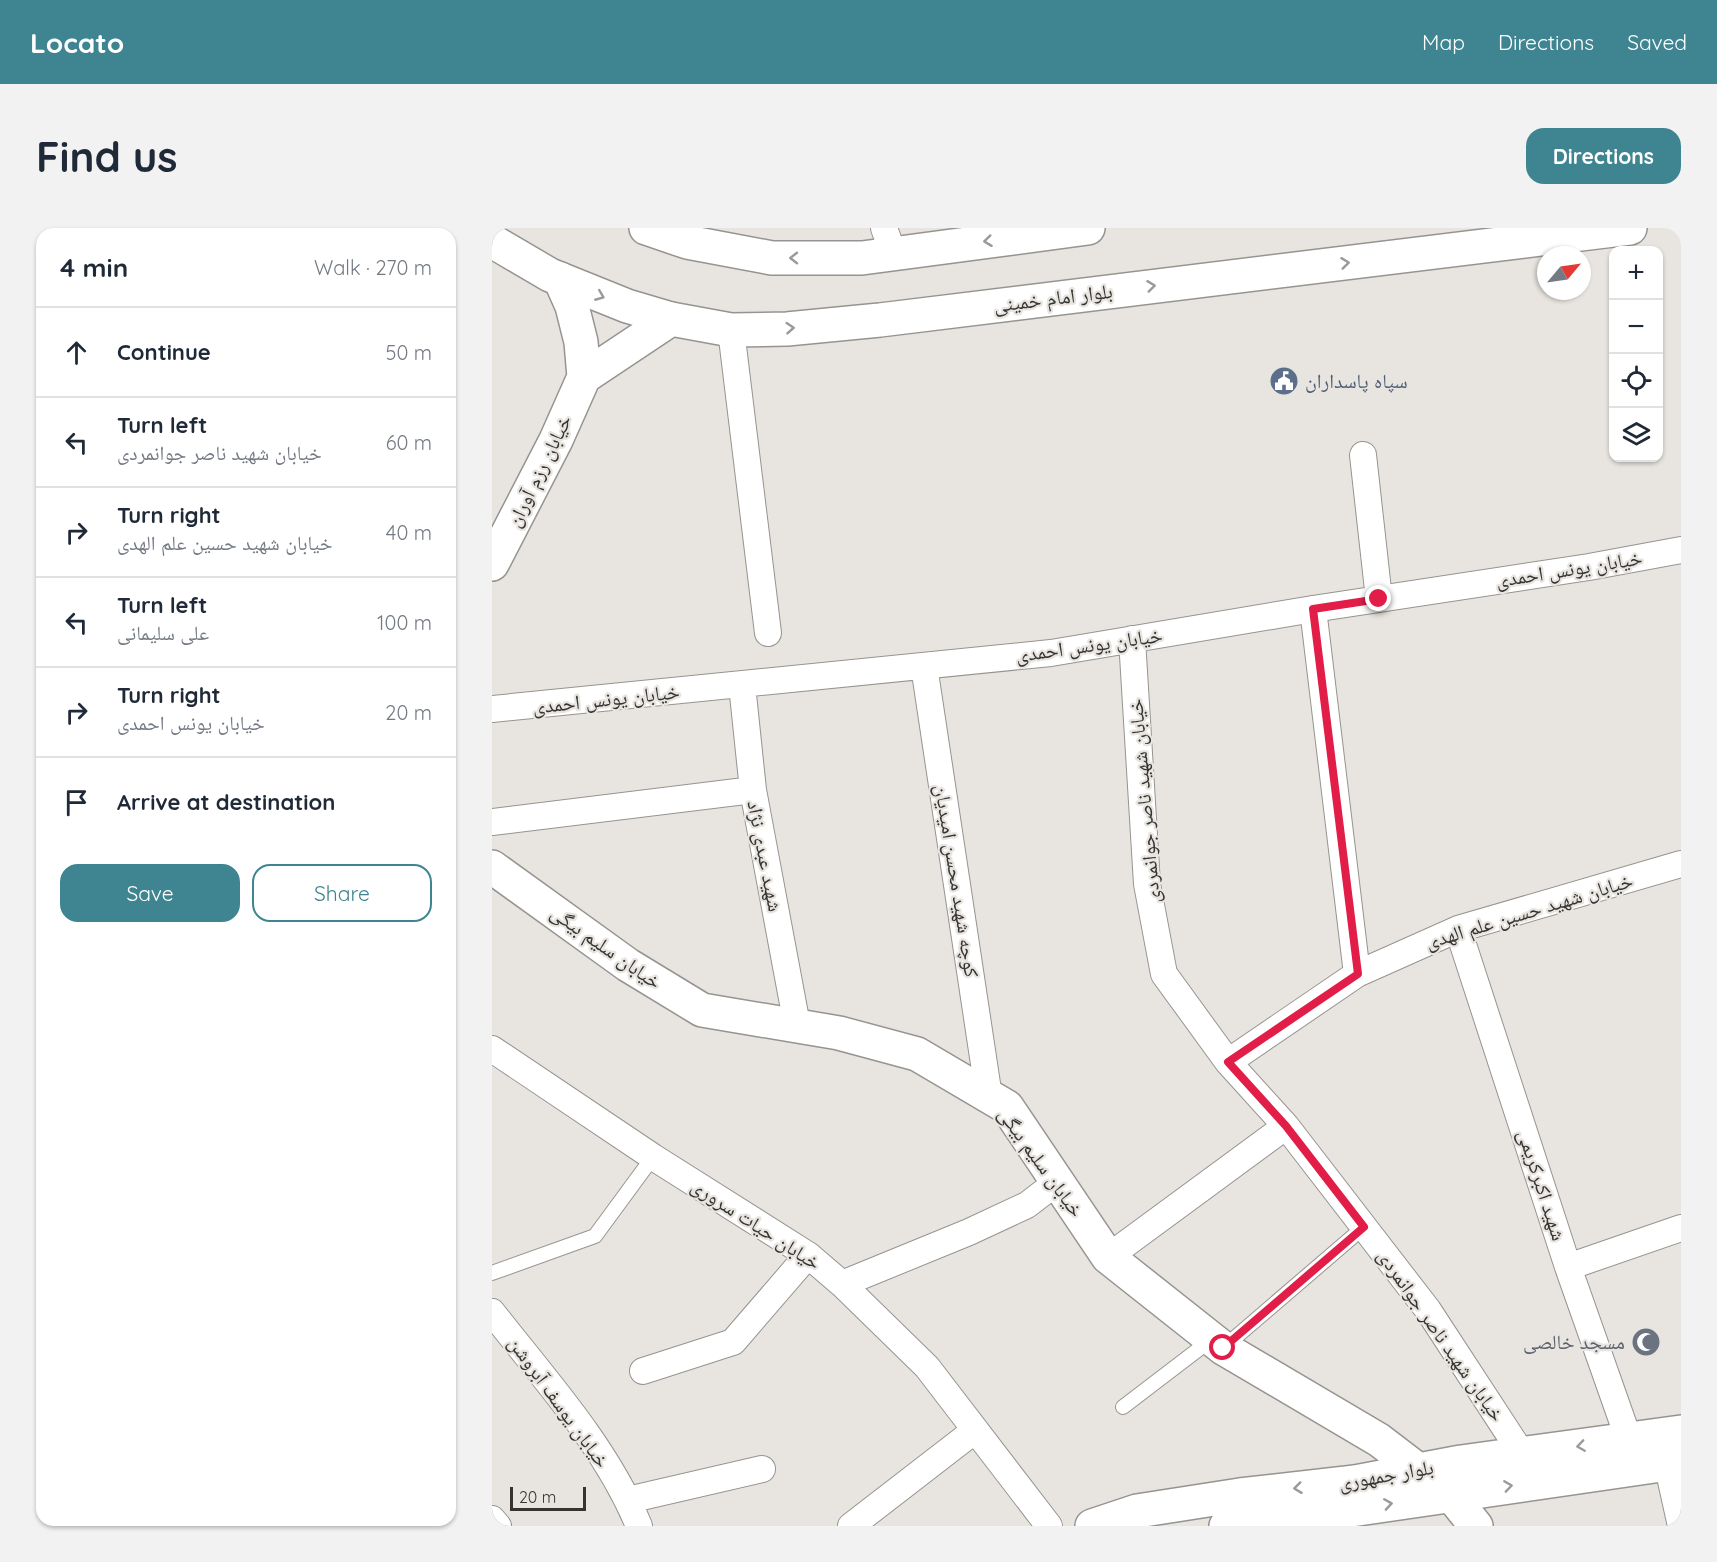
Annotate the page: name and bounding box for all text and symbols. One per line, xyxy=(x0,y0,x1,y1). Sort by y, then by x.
text: Locato xyxy=(30,25,124,60)
text: Map xyxy=(1422,29,1465,55)
text: Directions xyxy=(1498,29,1594,55)
text: Saved xyxy=(1627,29,1687,55)
button: Directions xyxy=(1526,128,1681,184)
text: Find us xyxy=(36,130,178,183)
one-way arrow xyxy=(984,234,993,247)
north arrow xyxy=(1537,246,1591,300)
map controls xyxy=(1609,246,1663,462)
button: + xyxy=(1609,246,1663,300)
text: 4 min xyxy=(60,251,128,284)
one-way arrow xyxy=(790,252,799,264)
text: Walk · 270 m xyxy=(314,255,432,280)
one-way arrow xyxy=(1340,257,1349,270)
street label: بلوار امام خمینی xyxy=(992,278,1114,319)
one-way arrow xyxy=(1146,281,1156,293)
one-way arrow xyxy=(594,289,605,301)
button: − xyxy=(1609,300,1663,354)
one-way arrow xyxy=(786,322,795,335)
icon: ahead xyxy=(60,336,93,369)
text: Continue xyxy=(117,338,211,366)
text: 50 m xyxy=(386,340,432,365)
button: locate xyxy=(1609,354,1663,408)
public building icon: سپاه پاسداران xyxy=(1268,365,1300,397)
place label: سپاه پاسداران xyxy=(1305,368,1408,393)
button: layers xyxy=(1609,408,1663,462)
street label: خیابان رزم آوران xyxy=(501,410,578,532)
text: Turn left xyxy=(117,411,207,439)
icon: left xyxy=(60,426,93,459)
text: 60 m xyxy=(386,430,432,455)
text: خیابان شهید ناصر جوانمردی xyxy=(117,440,322,465)
text: Turn right xyxy=(117,501,221,529)
icon: right xyxy=(60,516,93,549)
text: 40 m xyxy=(386,520,432,545)
text: خیابان شهید حسین علم الهدی xyxy=(117,530,332,555)
street label: خیابان یونس احمدی xyxy=(1494,545,1644,592)
route end xyxy=(1365,585,1391,611)
text: Turn left xyxy=(117,591,207,619)
icon: left xyxy=(60,606,93,639)
text: 100 m xyxy=(377,610,432,635)
text: علی سلیمانی xyxy=(117,620,209,645)
street label: خیابان یونس احمدی xyxy=(1014,622,1164,667)
street label: خیابان یونس احمدی xyxy=(531,678,681,719)
text: Turn right xyxy=(117,681,221,709)
icon: right xyxy=(60,696,93,729)
street label: خیابان شهید ناصر جوانمردی xyxy=(1122,698,1165,904)
text: 20 m xyxy=(385,700,432,725)
text: خیابان یونس احمدی xyxy=(117,710,265,735)
street label: کوچه شهید محسن امیدیان xyxy=(930,783,985,979)
icon: arrive xyxy=(60,786,93,819)
text: Arrive at destination xyxy=(117,788,335,816)
street label: شهید عبدی نژاد xyxy=(742,798,789,914)
button: Save xyxy=(60,864,240,922)
button: Share xyxy=(252,864,432,922)
street label: خیابان شهید حسین علم الهدی xyxy=(1422,867,1636,956)
street label: خیابان سلیم بیگی xyxy=(545,899,667,996)
street label: خیابان سلیم بیگی xyxy=(992,1102,1090,1223)
street label: شهید اکبرکریمی xyxy=(1513,1126,1572,1243)
street label: خیابان حیات سروری xyxy=(687,1172,826,1275)
street label: خیابان شهید ناصر جوانمردی xyxy=(1372,1244,1511,1426)
mosque icon: مسجد خالصی xyxy=(1630,1326,1662,1358)
place label: مسجد خالصی xyxy=(1523,1329,1625,1354)
street label: خیابان یوسف آبروشن xyxy=(503,1331,616,1473)
route start xyxy=(1209,1334,1235,1360)
one-way arrow xyxy=(1577,1439,1586,1451)
street label: بلوار جمهوری xyxy=(1337,1454,1435,1495)
one-way arrow xyxy=(1504,1480,1513,1492)
one-way arrow xyxy=(1293,1482,1302,1494)
scale bar xyxy=(510,1484,586,1512)
text: 20 m xyxy=(519,1487,556,1507)
one-way arrow xyxy=(1384,1499,1393,1511)

